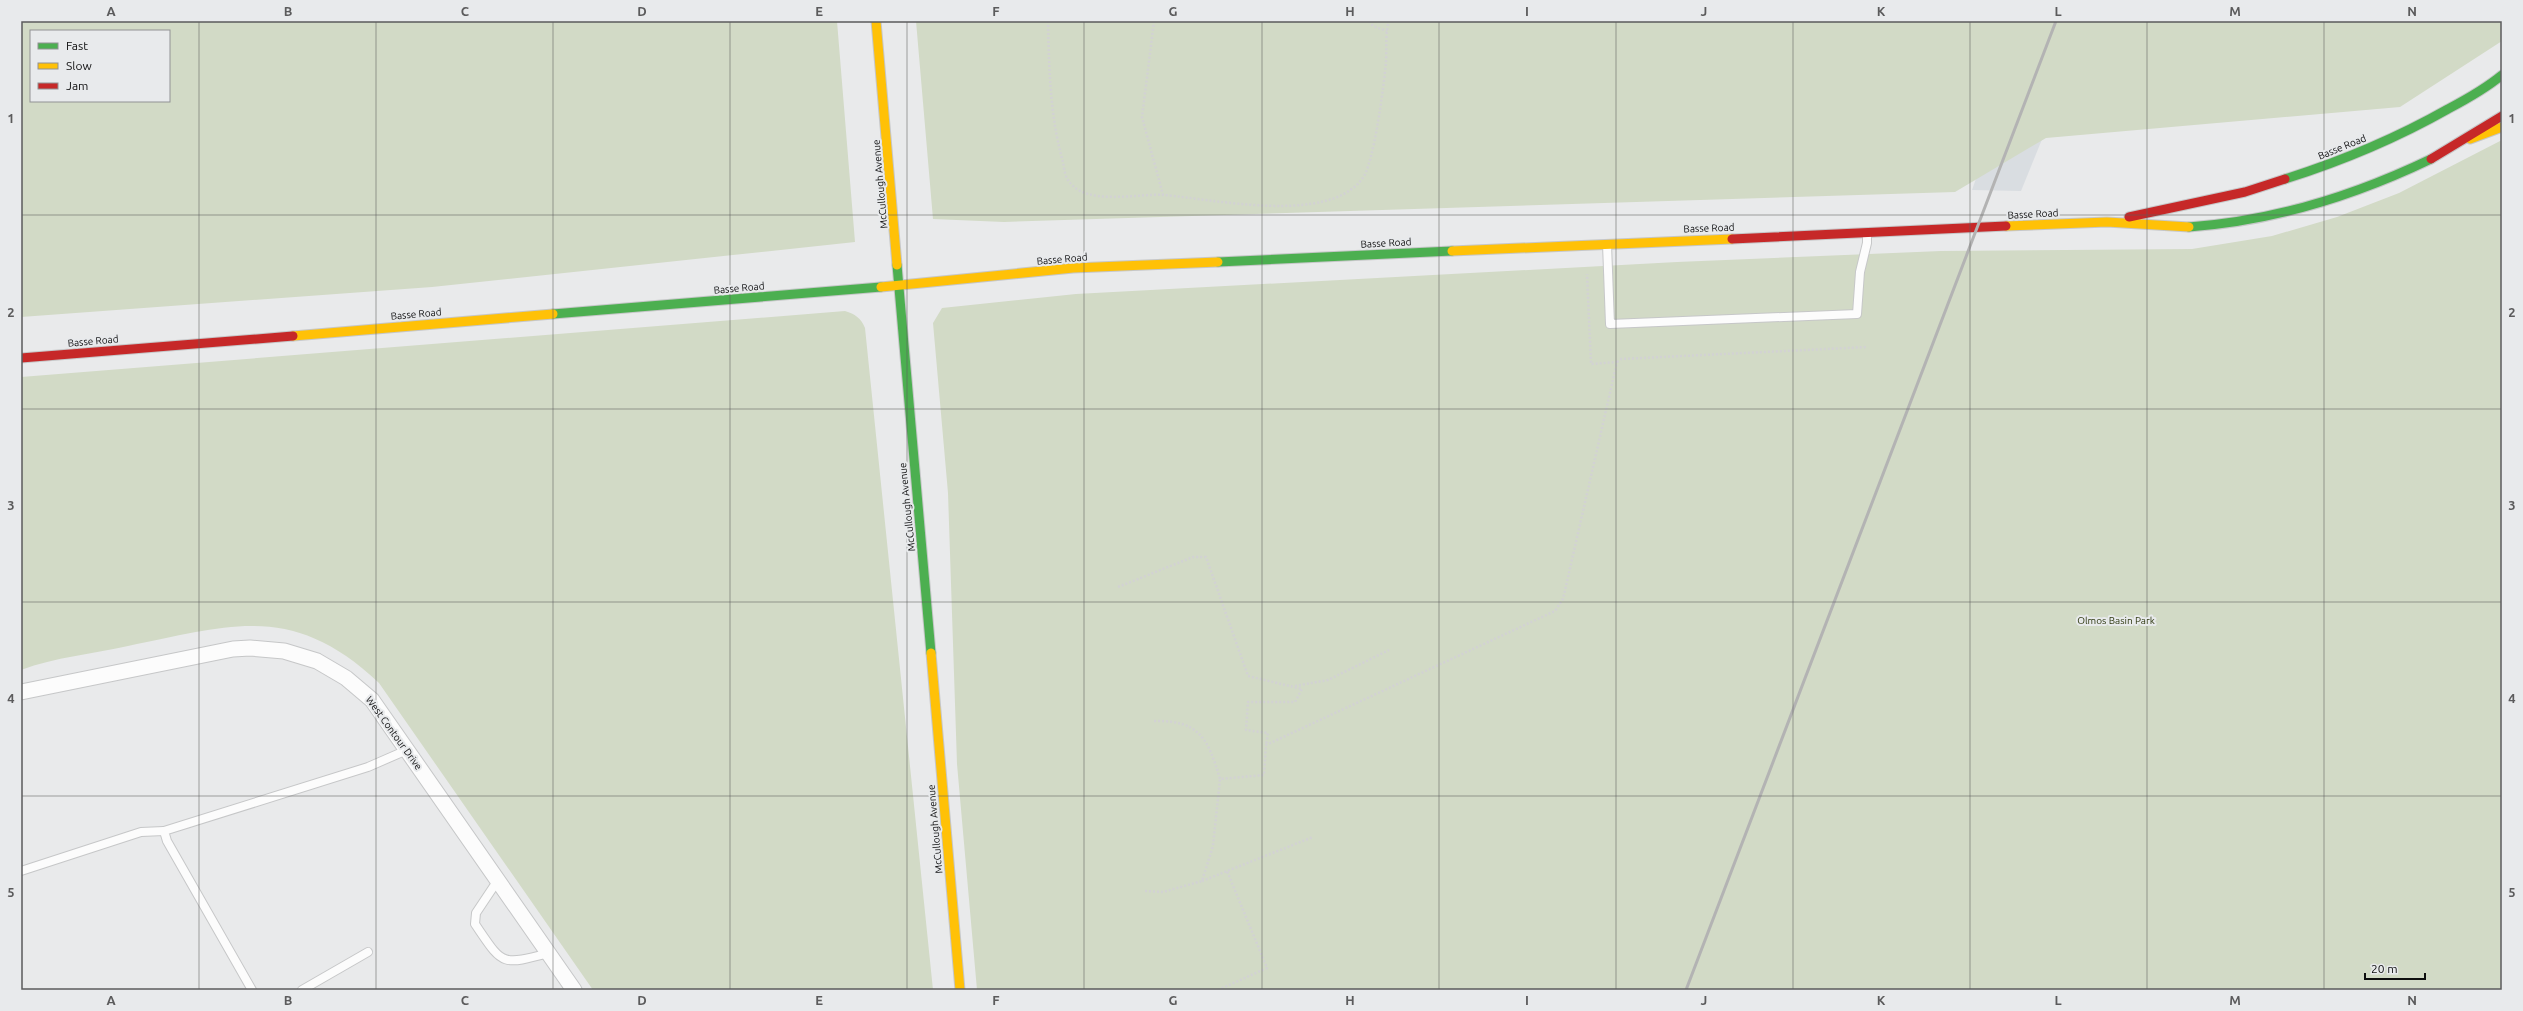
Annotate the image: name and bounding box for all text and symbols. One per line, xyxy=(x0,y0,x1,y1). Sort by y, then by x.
text: A xyxy=(106,4,116,18)
text: B xyxy=(284,4,293,18)
text: C xyxy=(461,4,470,18)
text: D xyxy=(637,4,647,18)
text: E xyxy=(815,4,823,18)
text: F xyxy=(992,4,1000,18)
text: G xyxy=(1169,4,1178,18)
text: H xyxy=(1345,4,1355,18)
text: I xyxy=(1525,4,1529,18)
text: J xyxy=(1701,4,1707,18)
text: K xyxy=(1877,4,1886,18)
text: L xyxy=(2054,4,2062,18)
text: M xyxy=(2229,4,2241,18)
text: N xyxy=(2407,4,2417,18)
legend xyxy=(30,30,170,102)
text: Fast xyxy=(66,39,88,52)
text: Slow xyxy=(66,59,92,72)
text: Jam xyxy=(66,79,88,92)
text: 1 xyxy=(7,111,15,125)
text: 1 xyxy=(2508,111,2516,125)
street label: Basse Road xyxy=(2316,132,2368,162)
street label: McCullough Avenue xyxy=(871,139,889,229)
street label: Basse Road xyxy=(2007,207,2059,221)
street label: Basse Road xyxy=(1683,222,1735,234)
street label: Basse Road xyxy=(1360,236,1412,250)
street label: Basse Road xyxy=(1036,251,1088,267)
street label: Basse Road xyxy=(713,280,765,296)
text: 2 xyxy=(7,305,15,319)
text: 2 xyxy=(2508,305,2516,319)
street label: Basse Road xyxy=(390,306,442,322)
street label: Basse Road xyxy=(67,333,119,349)
street label: McCullough Avenue xyxy=(897,462,917,552)
text: 3 xyxy=(7,498,15,512)
text: 3 xyxy=(2508,498,2516,512)
park label: Olmos Basin Park xyxy=(2077,615,2155,626)
text: 4 xyxy=(7,691,15,705)
text: 4 xyxy=(2508,691,2516,705)
street label: West Contour Drive xyxy=(364,694,424,772)
street label: McCullough Avenue xyxy=(926,784,944,874)
text: 5 xyxy=(7,885,15,899)
text: 5 xyxy=(2508,885,2516,899)
scale bar xyxy=(2365,955,2425,981)
text: 20 m xyxy=(2371,962,2398,975)
text: A xyxy=(106,993,116,1007)
text: B xyxy=(284,993,293,1007)
text: C xyxy=(461,993,470,1007)
text: D xyxy=(637,993,647,1007)
text: E xyxy=(815,993,823,1007)
text: F xyxy=(992,993,1000,1007)
text: G xyxy=(1169,993,1178,1007)
text: H xyxy=(1345,993,1355,1007)
text: I xyxy=(1525,993,1529,1007)
text: J xyxy=(1701,993,1707,1007)
text: K xyxy=(1877,993,1886,1007)
text: L xyxy=(2054,993,2062,1007)
text: M xyxy=(2229,993,2241,1007)
text: N xyxy=(2407,993,2417,1007)

